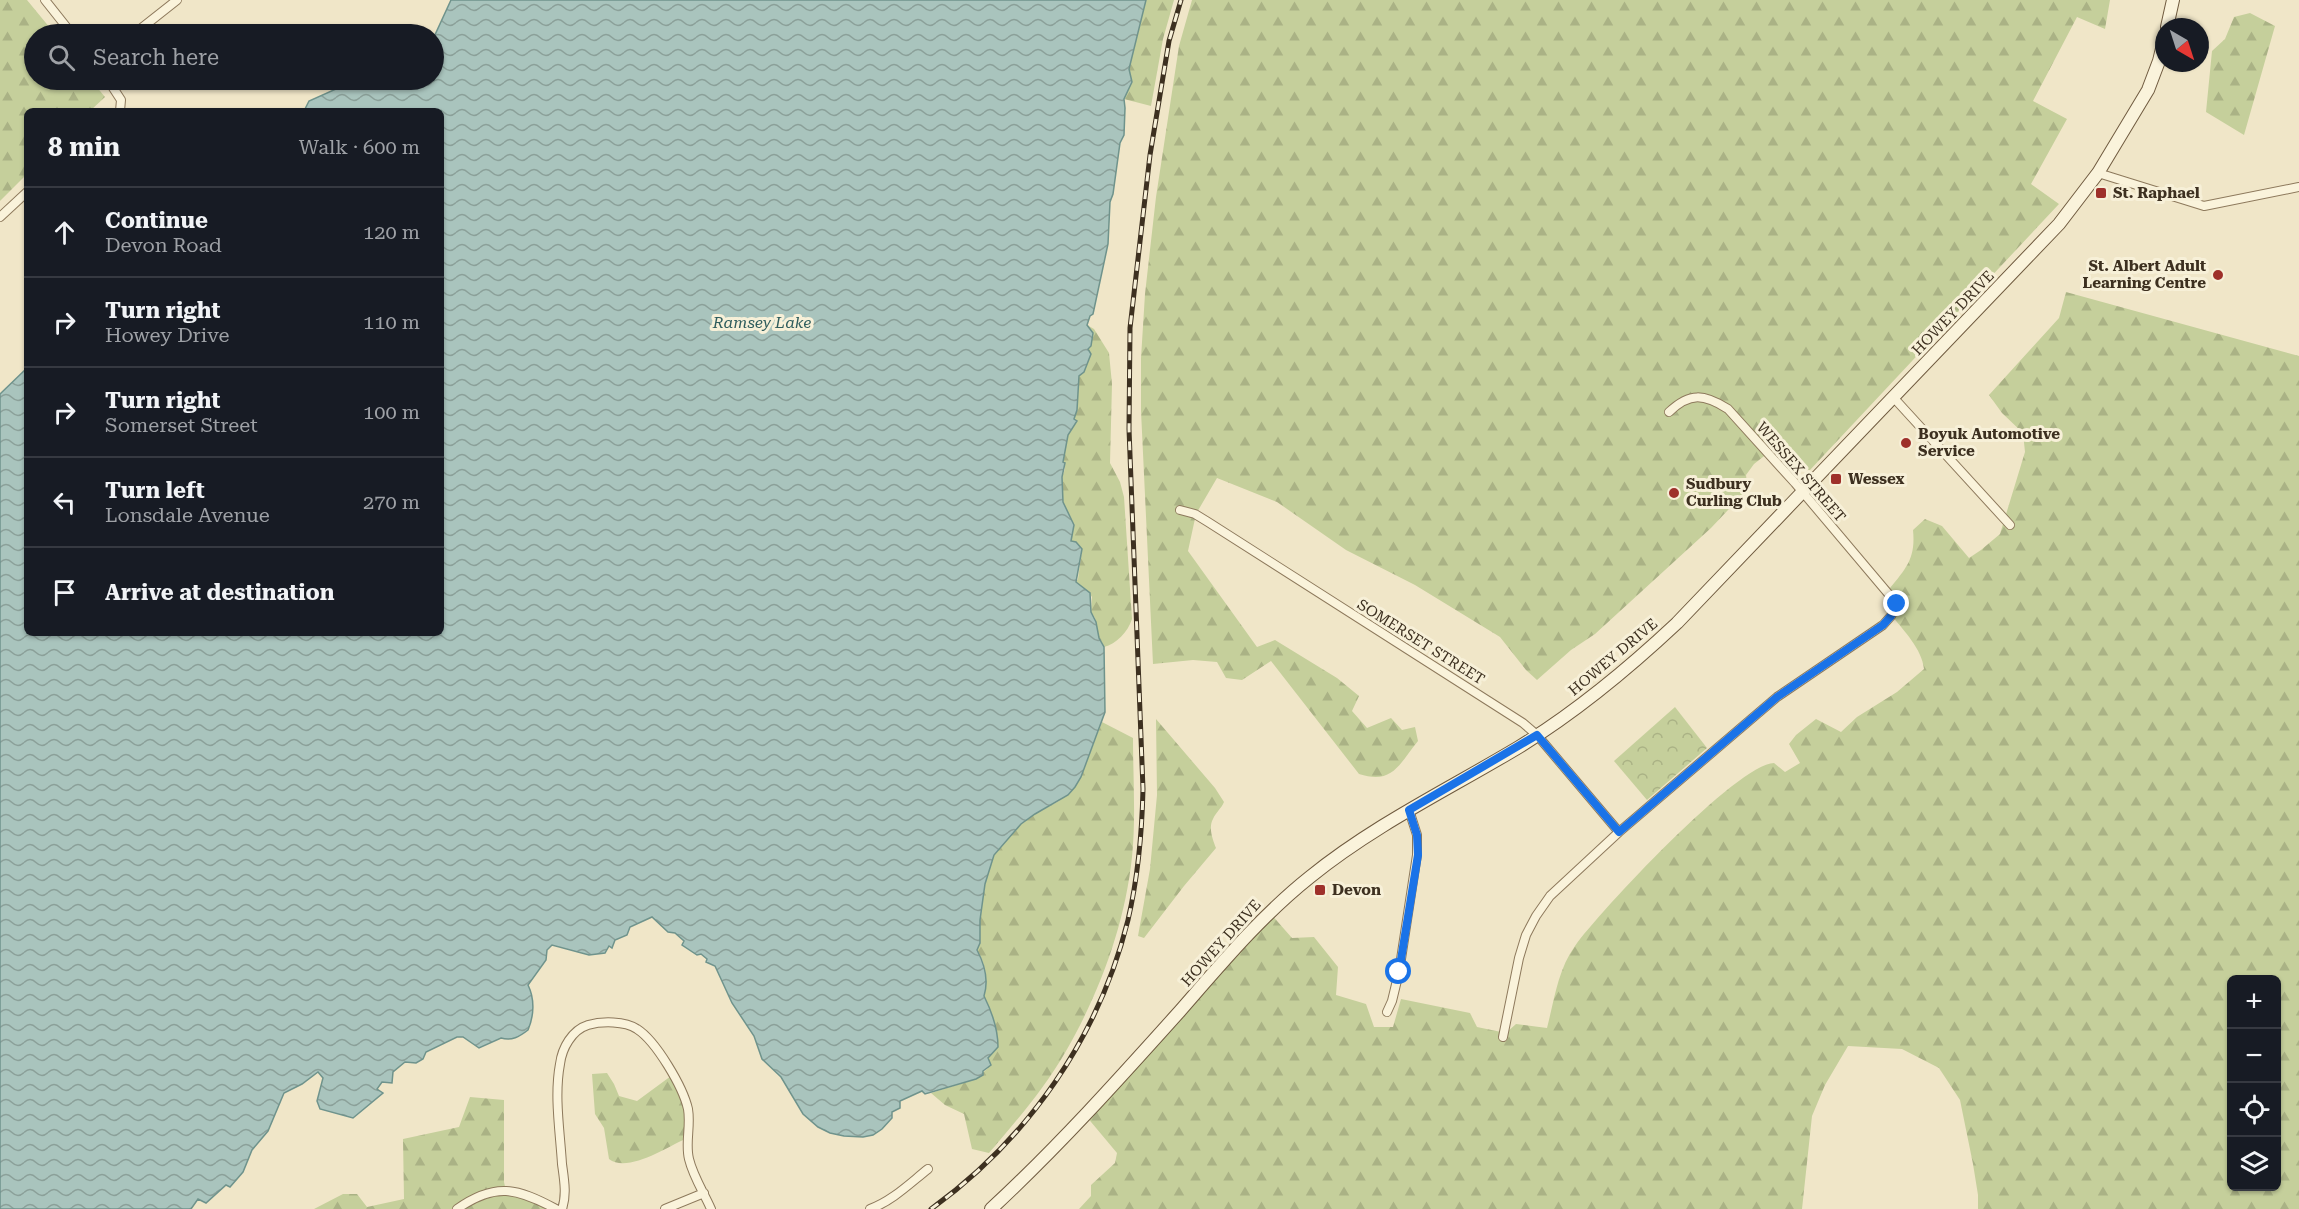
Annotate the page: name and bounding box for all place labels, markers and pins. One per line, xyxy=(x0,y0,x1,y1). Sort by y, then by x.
place label: St. Raphael xyxy=(2113,184,2200,202)
marker: St. Raphael xyxy=(2094,186,2108,200)
place label: St. Albert Adult Learning Centre xyxy=(2083,257,2206,292)
marker: St. Albert Adult Learning Centre xyxy=(2211,268,2225,282)
place label: Boyuk Automotive Service xyxy=(1918,425,2060,460)
marker: Boyuk Automotive Service xyxy=(1899,436,1913,450)
place label: Wessex xyxy=(1848,470,1904,488)
marker: Wessex xyxy=(1829,472,1843,486)
place label: Sudbury Curling Club xyxy=(1686,475,1782,510)
marker: Sudbury Curling Club xyxy=(1667,486,1681,500)
place label: Devon xyxy=(1332,881,1381,899)
marker: Devon xyxy=(1313,883,1327,897)

